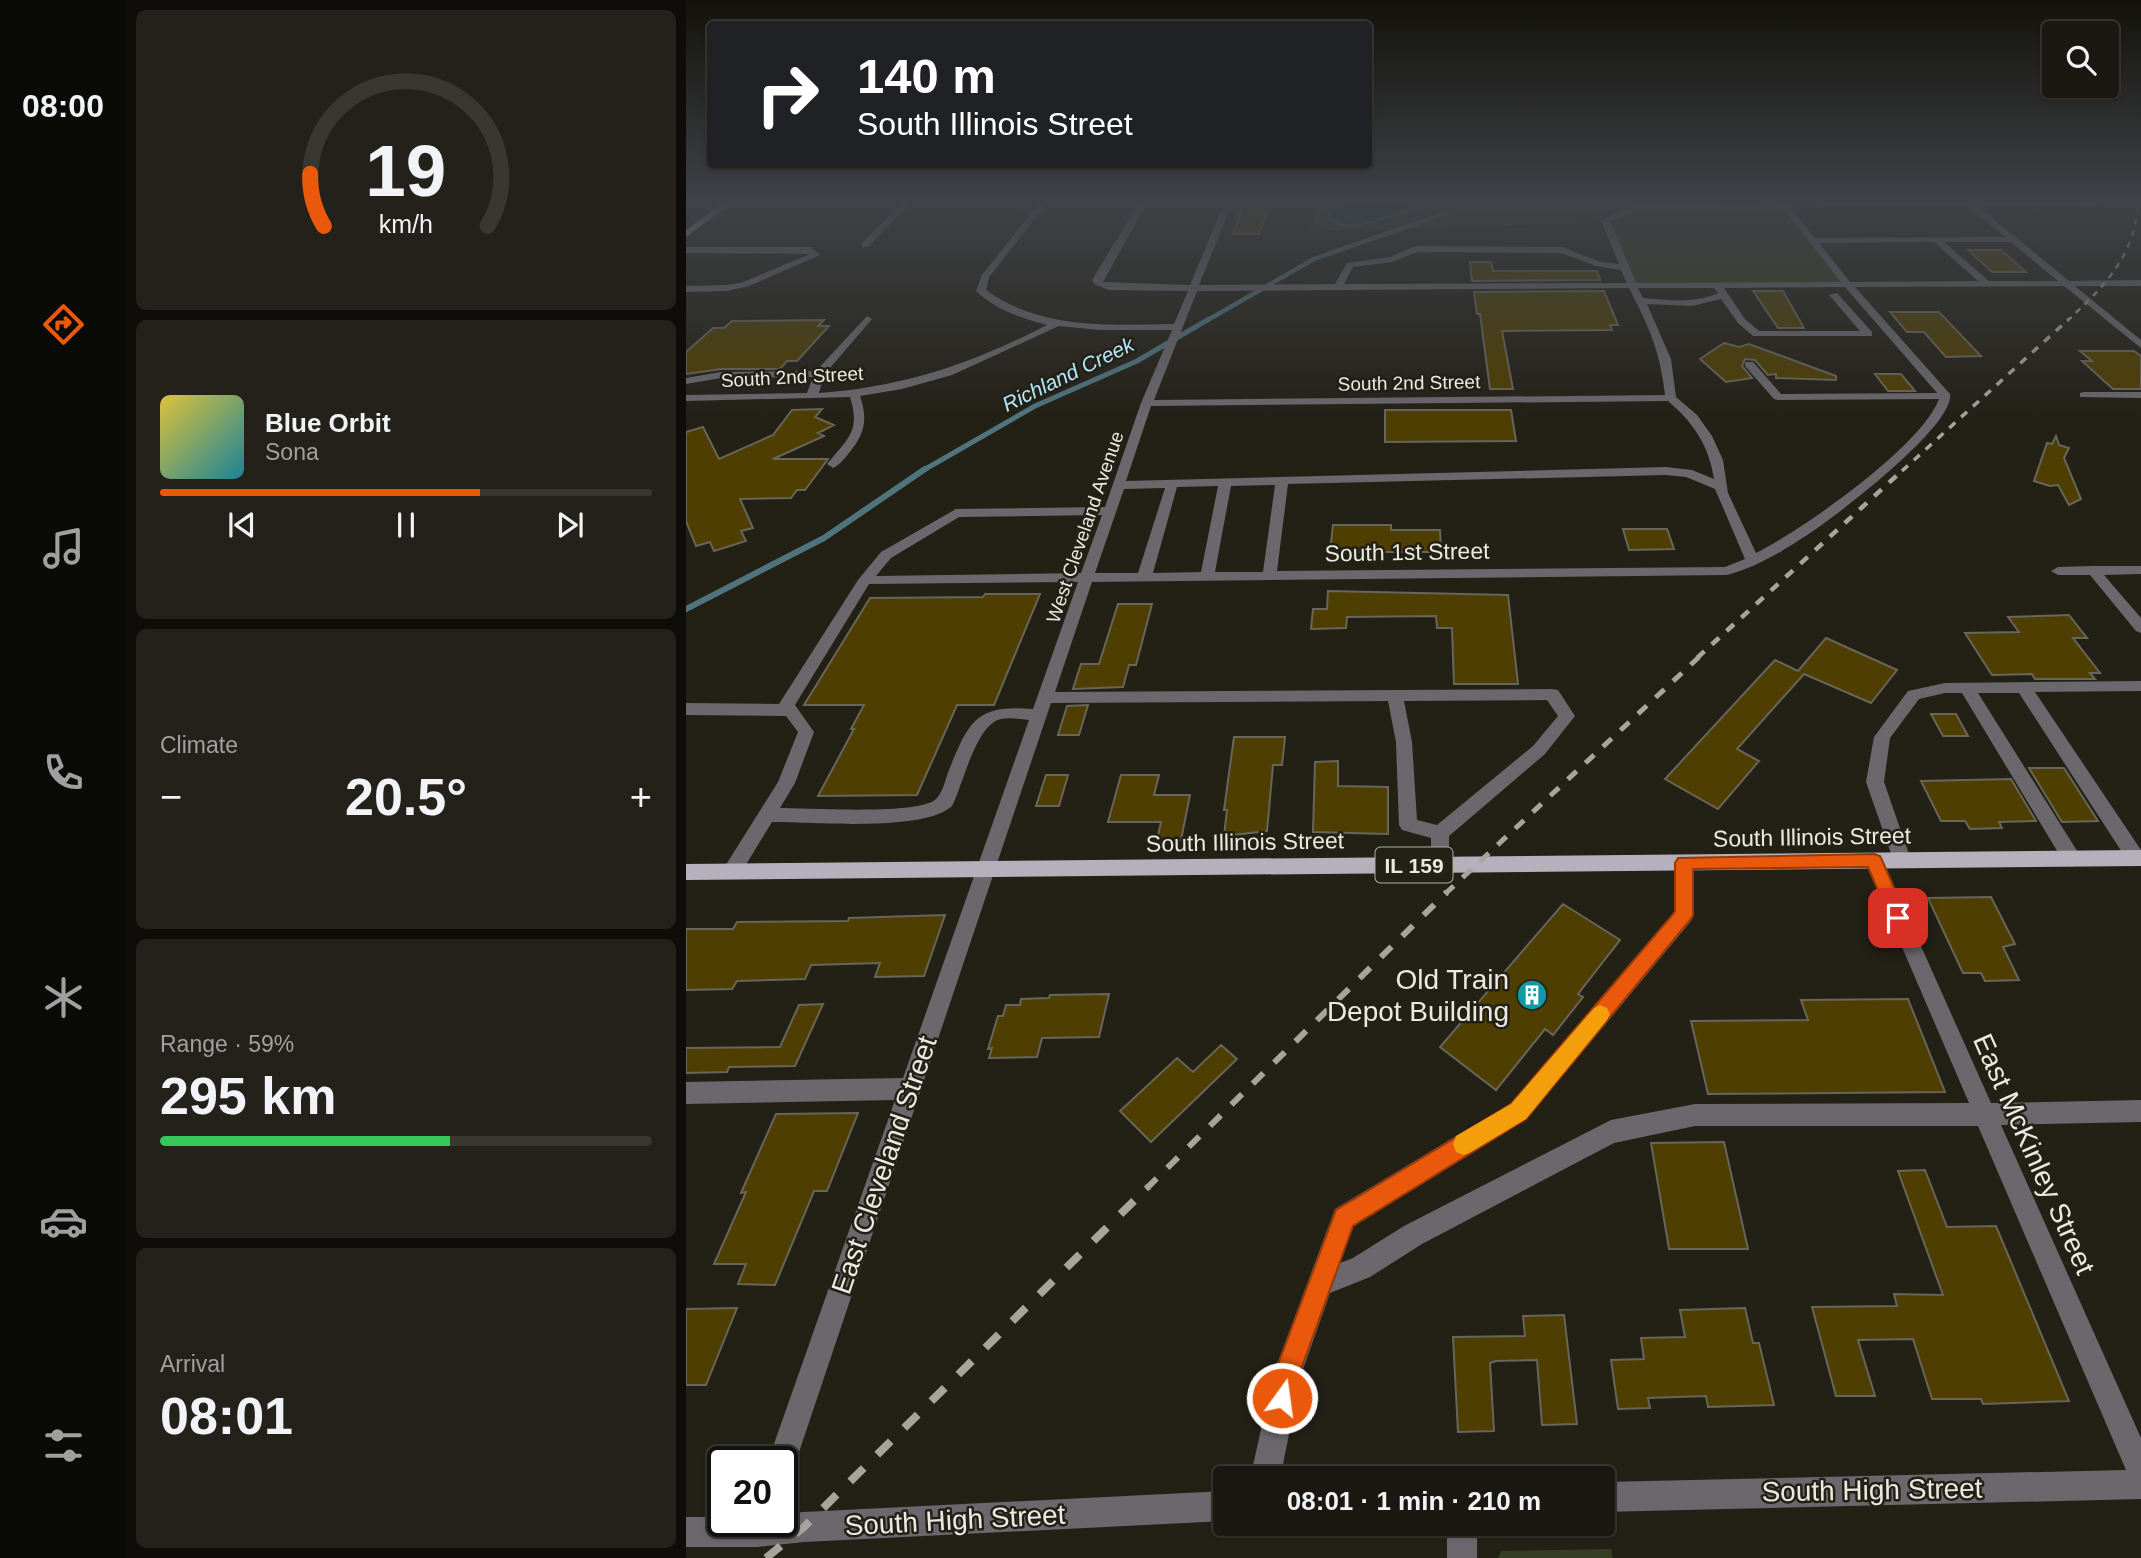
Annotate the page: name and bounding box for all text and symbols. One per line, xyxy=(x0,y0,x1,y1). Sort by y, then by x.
map controls xyxy=(2042,21,2119,98)
button: search xyxy=(2042,21,2119,98)
icon: right xyxy=(742,49,833,140)
text: 140 m xyxy=(857,49,996,103)
text: 08:00 xyxy=(22,88,104,124)
text: South Illinois Street xyxy=(857,106,1133,142)
text: 19 xyxy=(366,130,446,211)
text: km/h xyxy=(379,210,433,238)
icon: directions xyxy=(39,300,88,349)
water label: Richland Creek xyxy=(998,332,1139,416)
street label: South 2nd Street xyxy=(720,363,864,391)
street label: South 2nd Street xyxy=(1338,371,1481,395)
text: Blue Orbit xyxy=(265,408,391,438)
street label: West Cleveland Avenue xyxy=(1042,429,1128,625)
text: Sona xyxy=(265,439,319,465)
icon: previous xyxy=(223,506,261,544)
icon: pause xyxy=(387,506,425,544)
icon: next xyxy=(551,506,589,544)
icon: music xyxy=(39,524,88,573)
street label: South 1st Street xyxy=(1324,538,1490,566)
text: Climate xyxy=(160,732,238,758)
icon: phone xyxy=(39,748,88,797)
text: 20.5° xyxy=(345,768,467,826)
text: − xyxy=(160,776,182,818)
text: + xyxy=(630,776,652,818)
street label: South Illinois Street xyxy=(1713,822,1912,852)
street label: South Illinois Street xyxy=(1146,827,1345,857)
road number: IL 159 xyxy=(1376,848,1452,882)
pin xyxy=(1868,888,1928,948)
icon: arrive xyxy=(1879,899,1917,937)
place label: Old Train Depot Building xyxy=(1327,964,1509,1027)
icon: climate xyxy=(39,973,88,1022)
building icon: Old Train Depot Building xyxy=(1515,978,1549,1012)
street label: East McKinley Street xyxy=(1967,1029,2101,1279)
text: Range · 59% xyxy=(160,1031,294,1057)
street label: East Cleveland Street xyxy=(825,1032,943,1298)
text: 295 km xyxy=(160,1067,336,1125)
icon: car xyxy=(39,1197,88,1246)
text: Arrival xyxy=(160,1351,225,1377)
position arrow xyxy=(1245,1361,1319,1435)
text: 08:01 xyxy=(160,1387,293,1445)
icon: filters xyxy=(39,1421,88,1470)
speed limit sign: 20 xyxy=(707,1446,798,1537)
street label: South High Street xyxy=(1761,1473,1983,1507)
text: 08:01 · 1 min · 210 m xyxy=(1287,1486,1541,1516)
street label: South High Street xyxy=(844,1499,1066,1541)

